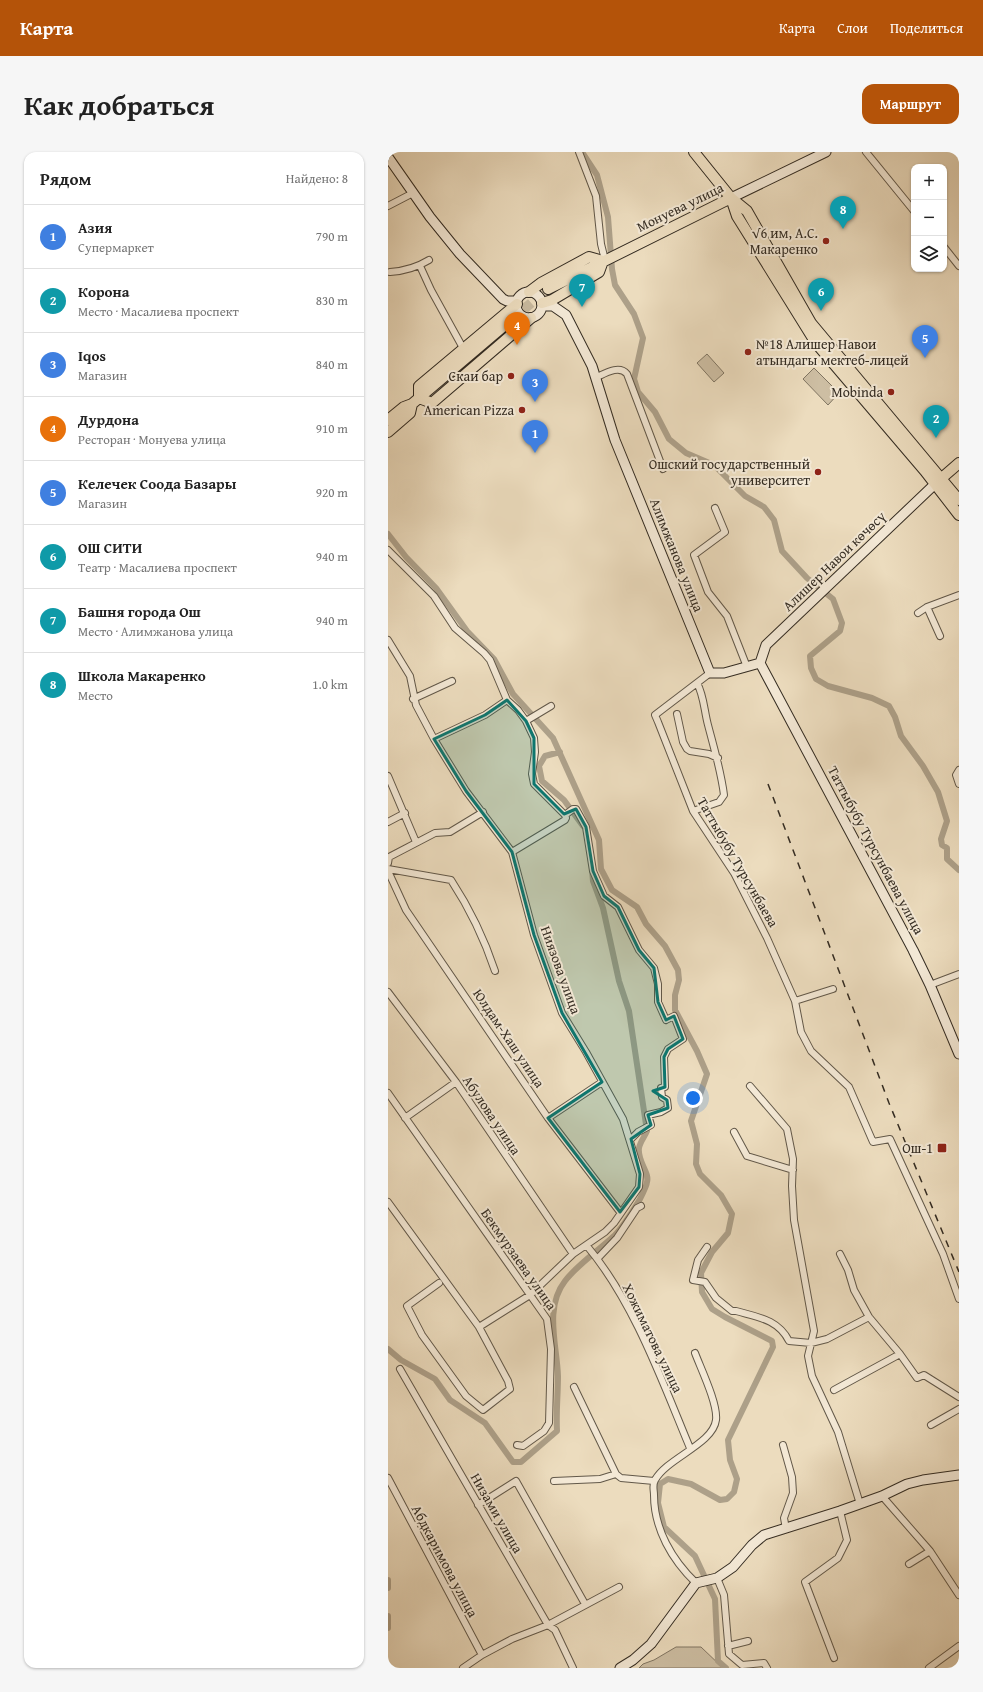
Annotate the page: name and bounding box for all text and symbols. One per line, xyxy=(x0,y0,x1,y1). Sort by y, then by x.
text: Карта xyxy=(20,14,73,42)
text: Карта xyxy=(779,18,815,38)
text: Слои xyxy=(837,18,868,38)
text: Поделиться xyxy=(890,18,963,38)
text: Как добраться xyxy=(24,84,214,125)
button: Маршрут xyxy=(862,84,959,124)
map controls xyxy=(911,164,947,272)
button: + xyxy=(911,164,947,200)
text: Рядом xyxy=(40,166,91,191)
text: Найдено: 8 xyxy=(286,169,348,188)
street label: Монуева улица xyxy=(633,177,727,237)
pin: 8 xyxy=(830,196,856,229)
button: − xyxy=(911,200,947,236)
text: Азия xyxy=(78,217,112,238)
place label: √6 им, А.С. Макаренко xyxy=(750,223,818,259)
text: 1 xyxy=(50,227,56,246)
text: 790 m xyxy=(316,227,348,246)
marker: √6 им, А.С. Макаренко xyxy=(821,236,831,246)
button: layers xyxy=(911,236,947,272)
text: Супермаркет xyxy=(78,238,154,257)
pin: 7 xyxy=(569,274,595,307)
pin: 6 xyxy=(808,278,834,311)
text: Корона xyxy=(78,281,129,302)
text: 2 xyxy=(50,291,56,310)
text: 830 m xyxy=(316,291,348,310)
text: Место · Масалиева проспект xyxy=(78,302,239,321)
pin: 4 xyxy=(504,312,530,345)
pin: 5 xyxy=(912,325,938,358)
place label: №18 Алишер Навои атындагы мектеб-лицей xyxy=(756,334,909,370)
text: Iqos xyxy=(78,345,106,366)
marker: №18 Алишер Навои атындагы мектеб-лицей xyxy=(743,347,753,357)
text: 3 xyxy=(50,355,56,374)
text: 840 m xyxy=(316,355,348,374)
text: Магазин xyxy=(78,366,127,385)
place label: Скаи бар xyxy=(449,366,503,386)
pin: 3 xyxy=(522,369,548,402)
marker: Скаи бар xyxy=(506,371,516,381)
place label: Mobinda xyxy=(831,382,883,402)
marker: Mobinda xyxy=(886,387,896,397)
place label: American Pizza xyxy=(424,400,514,420)
marker: American Pizza xyxy=(517,405,527,415)
pin: 2 xyxy=(923,405,949,438)
text: Дурдона xyxy=(78,409,139,430)
text: 4 xyxy=(50,419,56,438)
text: 910 m xyxy=(316,419,348,438)
pin: 1 xyxy=(522,420,548,453)
text: Ресторан · Монуева улица xyxy=(78,430,226,449)
place label: Ошский государственный университет xyxy=(649,454,810,490)
marker: Ошский государственный университет xyxy=(813,467,823,477)
text: Келечек Соода Базары xyxy=(78,473,236,494)
text: 5 xyxy=(50,483,56,502)
text: 920 m xyxy=(316,483,348,502)
text: Магазин xyxy=(78,494,127,513)
street label: Алимжанова улица xyxy=(645,495,709,615)
street label: Алишер Навои көчөсү xyxy=(778,506,890,616)
text: ОШ СИТИ xyxy=(78,537,142,558)
text: 6 xyxy=(50,547,56,566)
text: 940 m xyxy=(316,547,348,566)
text: Театр · Масалиева проспект xyxy=(78,558,237,577)
text: Башня города Ош xyxy=(78,601,201,622)
text: 7 xyxy=(50,611,56,630)
text: 940 m xyxy=(316,611,348,630)
text: Место · Алимжанова улица xyxy=(78,622,233,641)
text: Школа Макаренко xyxy=(78,665,206,686)
text: 8 xyxy=(50,675,56,694)
text: 1.0 km xyxy=(312,675,348,694)
text: Место xyxy=(78,686,113,705)
street label: Таттыбубу Турсунбаева улица xyxy=(823,762,929,938)
street label: Таттыбубу Турсунбаева xyxy=(692,793,784,931)
street label: Ниязова улица xyxy=(536,923,586,1017)
street label: Юлдам-Хаш улица xyxy=(468,984,550,1092)
street label: Абулова улица xyxy=(458,1071,526,1159)
your location xyxy=(683,1088,703,1108)
place label: Ош-1 xyxy=(902,1138,933,1158)
marker: Ош-1 xyxy=(936,1142,948,1154)
street label: Бекмурзаева улица xyxy=(476,1204,562,1314)
street label: Хожиматова улица xyxy=(618,1280,688,1396)
street label: Низами улица xyxy=(466,1469,528,1557)
street label: Абдкаримова улица xyxy=(407,1501,483,1621)

